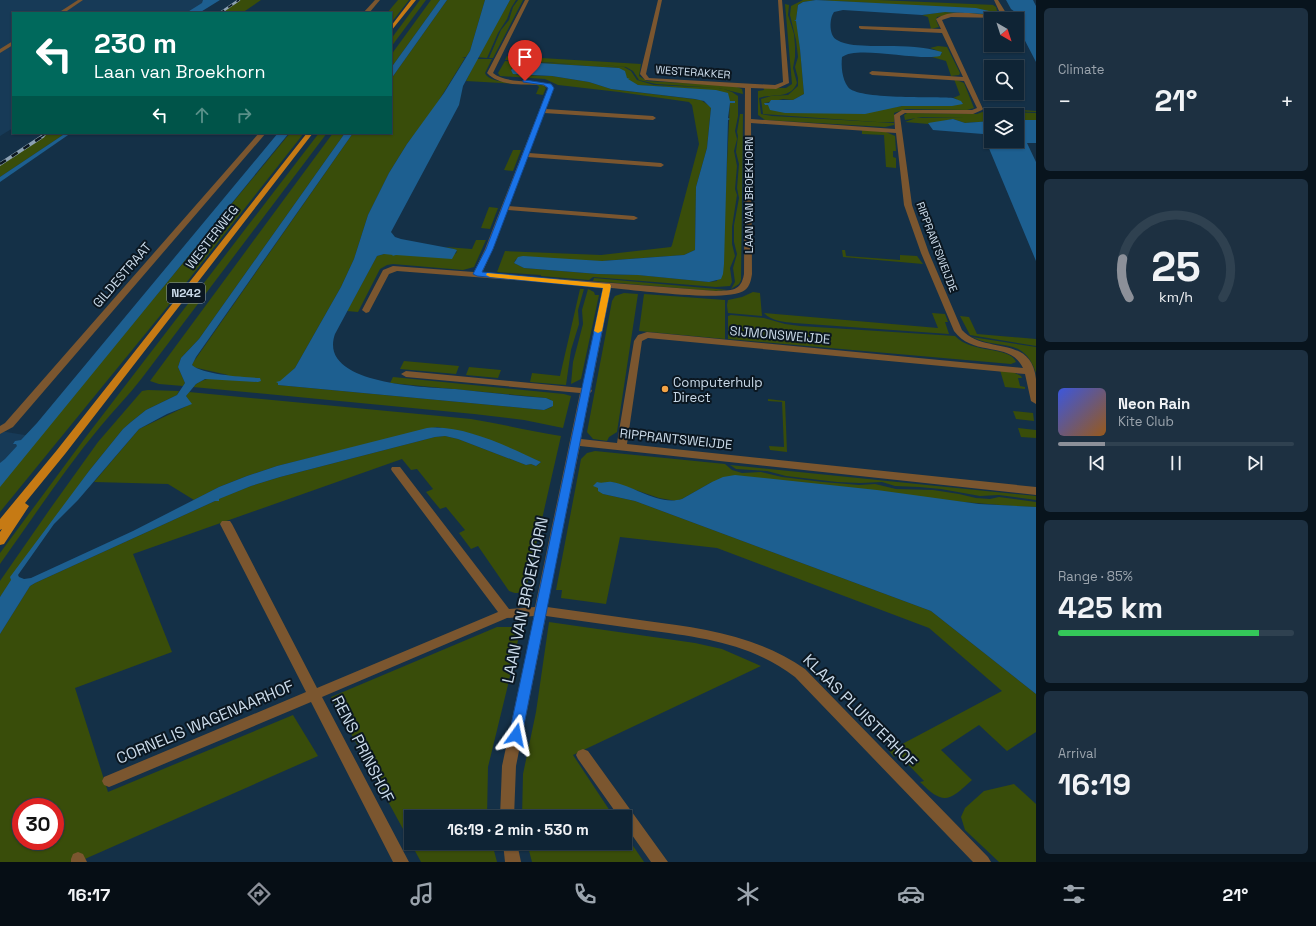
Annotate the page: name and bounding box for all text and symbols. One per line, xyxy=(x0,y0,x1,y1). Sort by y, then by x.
north arrow xyxy=(984,12,1024,52)
map controls xyxy=(984,12,1024,148)
text: 230 m xyxy=(94,25,177,61)
icon: left xyxy=(28,28,80,80)
pin xyxy=(508,40,542,81)
icon: arrive xyxy=(514,46,536,68)
text: Laan van Broekhorn xyxy=(94,60,265,83)
button: search xyxy=(984,60,1024,100)
text: Climate xyxy=(1058,61,1104,78)
street label: WESTERAKKER xyxy=(655,62,731,82)
text: 21° xyxy=(1154,81,1198,120)
text: − xyxy=(1058,87,1072,115)
text: + xyxy=(1280,87,1294,115)
icon: left xyxy=(149,104,171,126)
icon: ahead xyxy=(191,104,213,126)
icon: right xyxy=(233,104,255,126)
button: layers xyxy=(984,108,1024,148)
street label: LAAN VAN BROEKHORN xyxy=(742,137,756,253)
street label: RIPPRANTSWEIJDE xyxy=(913,200,961,294)
street label: WESTERWEG xyxy=(182,202,242,272)
street label: GILDESTRAAT xyxy=(89,238,155,311)
text: 25 xyxy=(1151,240,1201,293)
road number: N242 xyxy=(167,283,205,303)
text: km/h xyxy=(1159,288,1193,306)
street label: SIJMONSWEIJDE xyxy=(729,322,831,348)
place label: Computerhulp Direct xyxy=(673,374,763,406)
marker: Computerhulp Direct xyxy=(660,384,670,394)
text: Neon Rain xyxy=(1118,394,1190,413)
text: Kite Club xyxy=(1118,413,1174,430)
street label: RIPPRANTSWEIJDE xyxy=(619,425,733,453)
icon: previous xyxy=(1086,452,1108,474)
icon: pause xyxy=(1165,452,1187,474)
icon: next xyxy=(1244,452,1266,474)
street label: LAAN VAN BROEKHORN xyxy=(497,515,553,685)
text: Range · 85% xyxy=(1058,568,1133,585)
text: 425 km xyxy=(1058,588,1163,627)
street label: KLAAS PLUISTERHOF xyxy=(799,650,922,773)
street label: CORNELIS WAGENAARHOF xyxy=(113,675,297,769)
street label: RENS PRINSHOF xyxy=(327,692,399,806)
position arrow xyxy=(495,714,537,756)
text: Arrival xyxy=(1058,745,1097,762)
text: 16:19 xyxy=(1058,765,1131,804)
speed limit sign: 30 xyxy=(12,798,64,850)
text: 16:19 · 2 min · 530 m xyxy=(447,820,589,839)
icon: directions xyxy=(245,880,273,908)
icon: music xyxy=(408,880,436,908)
icon: phone xyxy=(571,880,599,908)
icon: climate xyxy=(734,880,762,908)
icon: car xyxy=(897,880,925,908)
icon: filters xyxy=(1060,880,1088,908)
text: 16:17 xyxy=(67,883,110,906)
text: 21° xyxy=(1223,883,1248,906)

